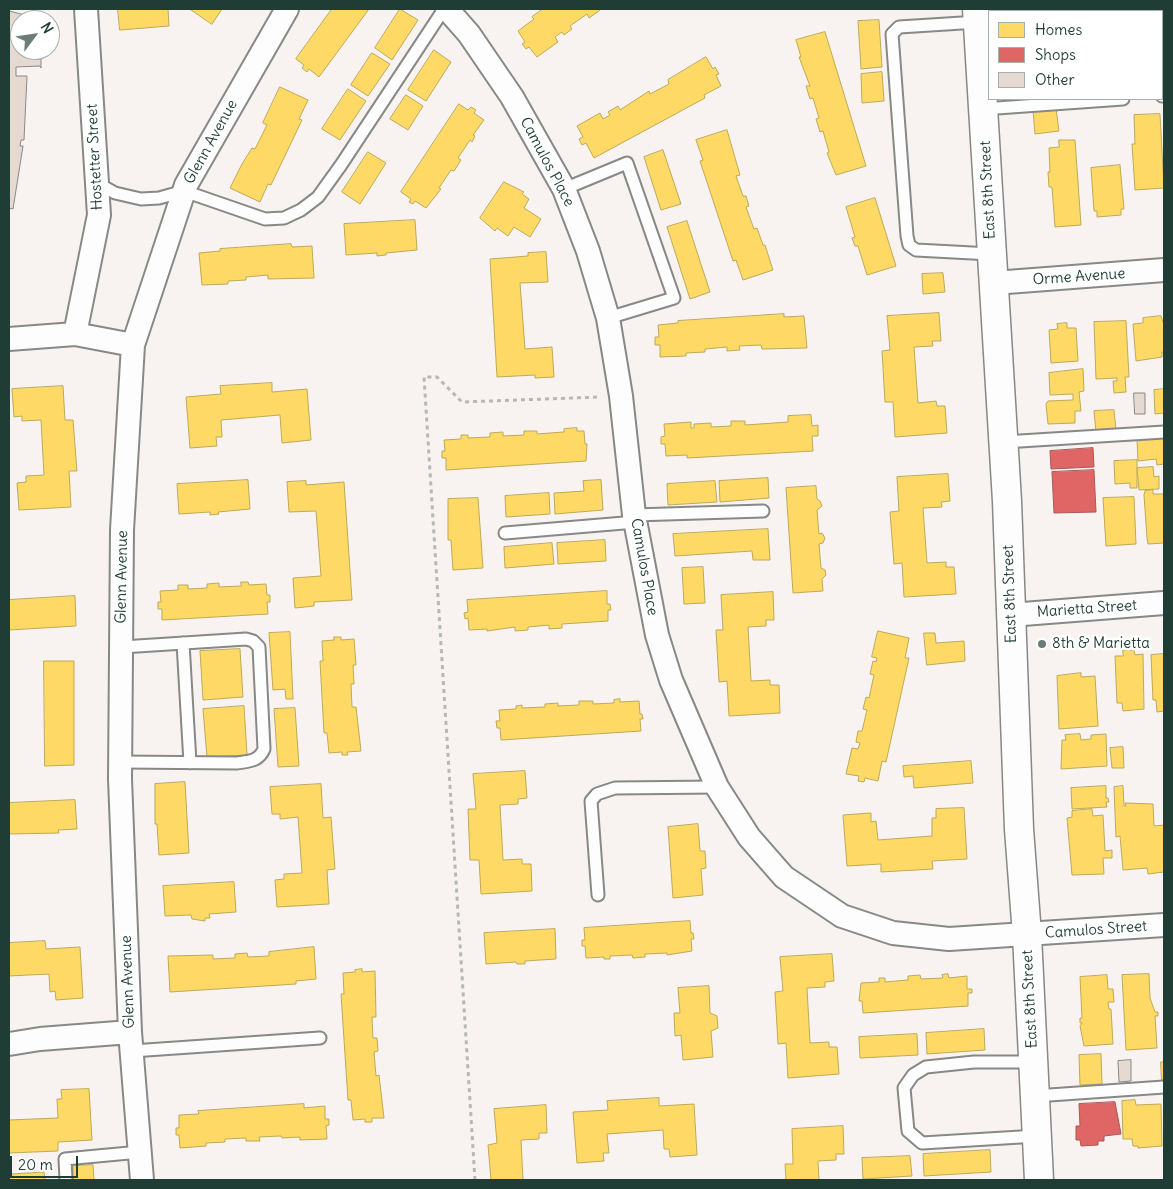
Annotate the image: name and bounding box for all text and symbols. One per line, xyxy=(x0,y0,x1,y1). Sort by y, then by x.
north arrow xyxy=(10,10,60,60)
legend xyxy=(988,10,1163,100)
text: N xyxy=(37,19,57,37)
text: Homes xyxy=(1035,20,1082,39)
text: Shops xyxy=(1035,45,1076,64)
text: Other xyxy=(1035,70,1075,89)
street label: Glenn Avenue xyxy=(180,97,242,187)
street label: Hostetter Street xyxy=(83,103,107,211)
street label: Camulos Place xyxy=(516,114,578,210)
street label: East 8th Street xyxy=(976,140,1000,240)
street label: Orme Avenue xyxy=(1032,265,1126,289)
street label: Camulos Place xyxy=(627,517,661,617)
street label: Glenn Avenue xyxy=(112,530,132,624)
street label: East 8th Street xyxy=(999,544,1021,644)
street label: Marietta Street xyxy=(1036,597,1138,621)
place label: 8th & Marietta xyxy=(1052,635,1150,653)
marker: 8th & Marietta xyxy=(1036,638,1048,650)
street label: Camulos Street xyxy=(1044,917,1148,943)
street label: Glenn Avenue xyxy=(117,935,139,1029)
street label: East 8th Street xyxy=(1018,949,1042,1049)
scale bar xyxy=(12,1146,80,1178)
text: 20 m xyxy=(18,1155,53,1174)

